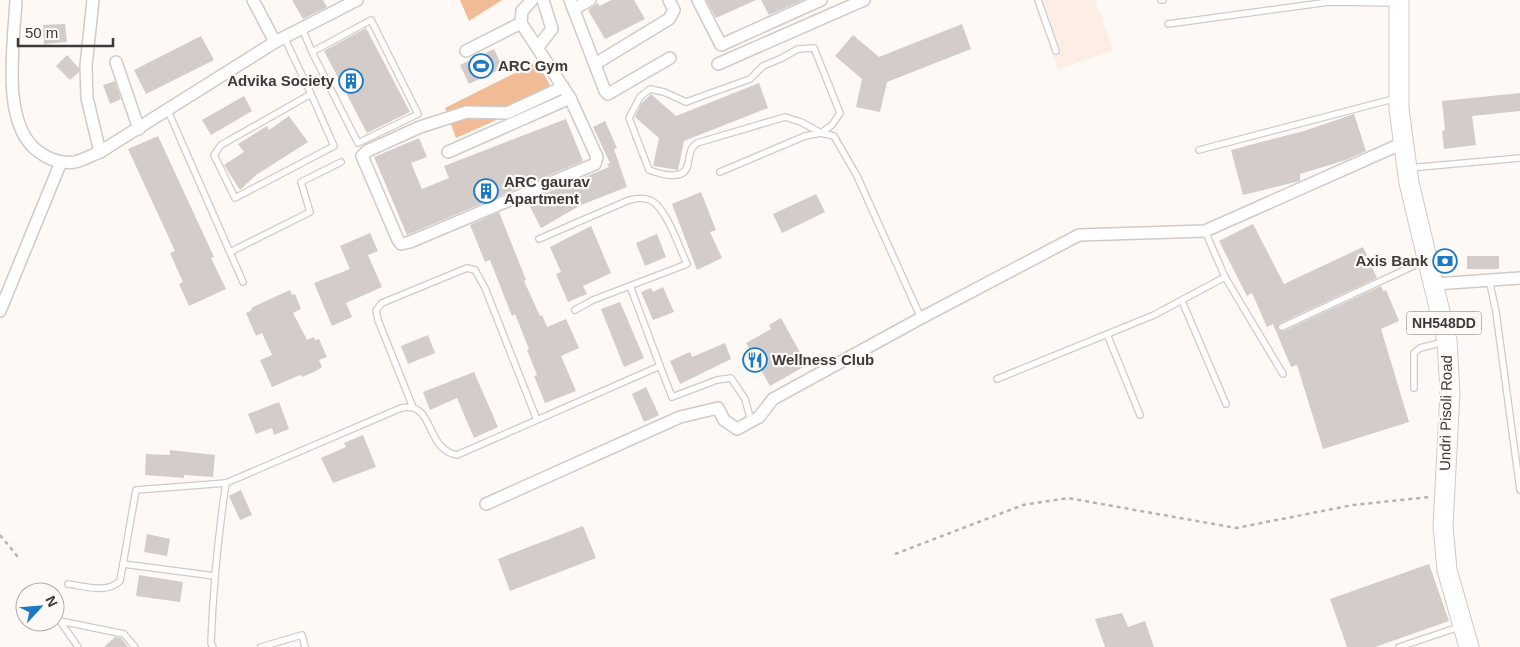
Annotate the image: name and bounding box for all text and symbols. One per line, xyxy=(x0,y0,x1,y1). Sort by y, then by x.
scale bar xyxy=(18,15,112,47)
text: 50 m xyxy=(25,24,58,41)
sports icon: ARC Gym xyxy=(468,53,494,79)
place label: ARC Gym xyxy=(498,57,568,74)
building icon: Advika Society xyxy=(338,68,364,94)
place label: Advika Society xyxy=(227,72,335,89)
place label: ARC gaurav Apartment xyxy=(504,173,591,207)
building icon: ARC gaurav Apartment xyxy=(473,178,499,204)
bank icon: Axis Bank xyxy=(1432,248,1458,274)
place label: Axis Bank xyxy=(1355,252,1429,269)
road number: NH548DD xyxy=(1406,312,1482,334)
restaurant icon: Wellness Club xyxy=(742,347,768,373)
place label: Wellness Club xyxy=(772,351,874,368)
street label: Undri Pisoli Road xyxy=(1436,355,1455,471)
north arrow xyxy=(15,582,65,632)
text: N xyxy=(42,593,61,609)

